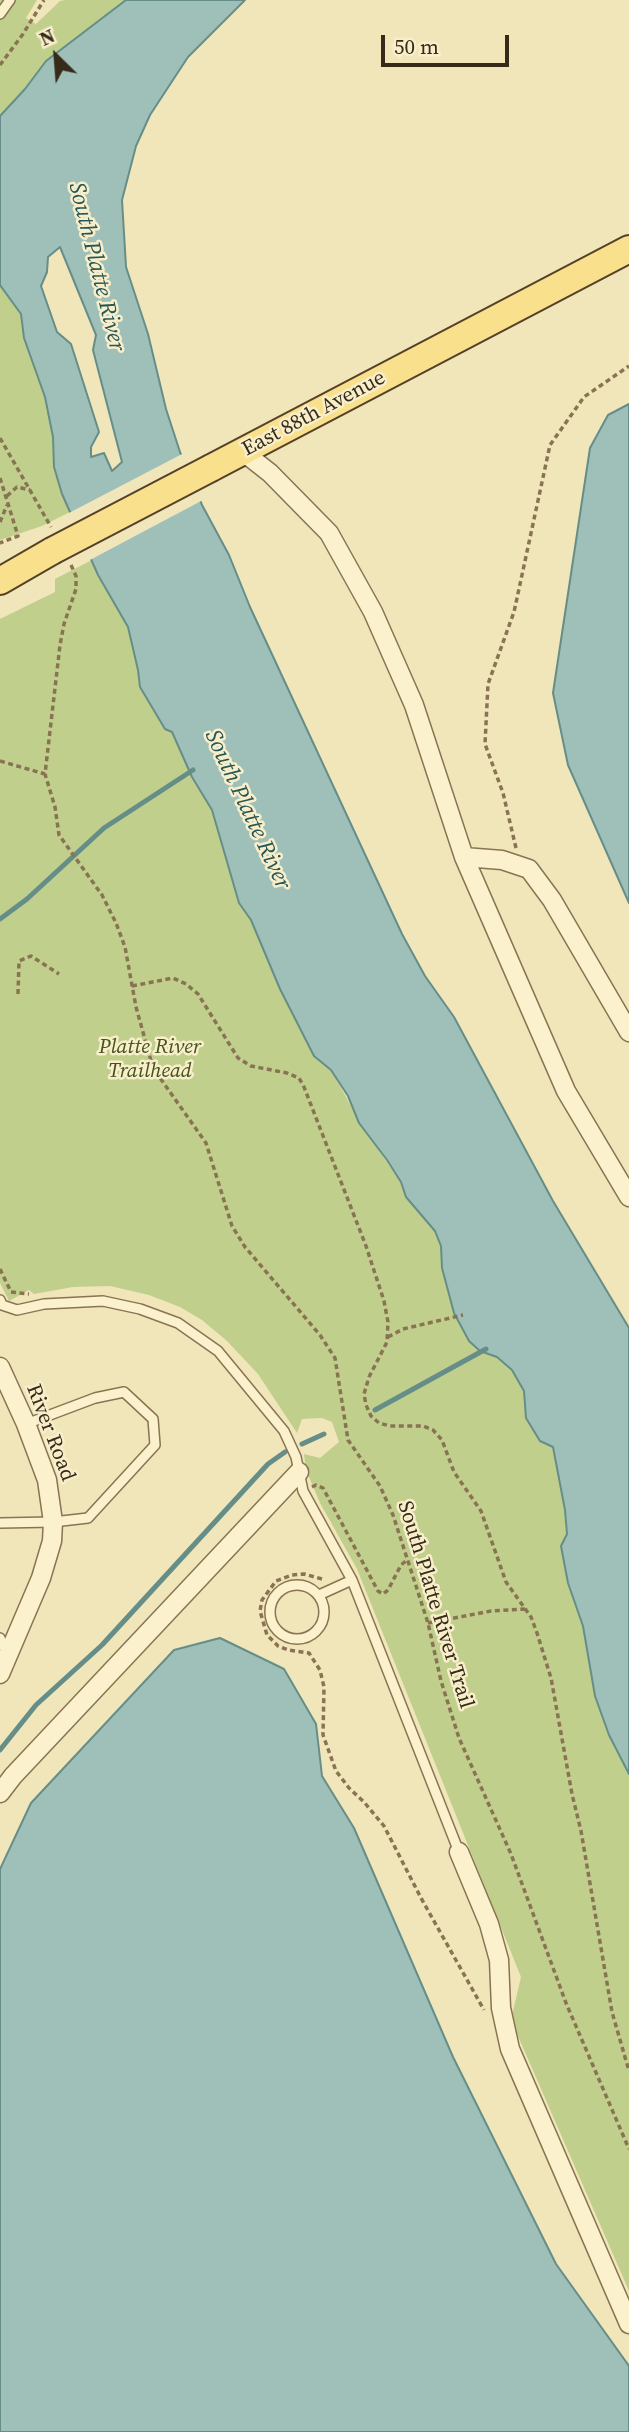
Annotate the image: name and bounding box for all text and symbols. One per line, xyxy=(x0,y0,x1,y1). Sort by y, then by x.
north arrow xyxy=(21,21,91,91)
scale bar xyxy=(384,21,512,65)
text: N xyxy=(35,22,59,52)
text: 50 m xyxy=(394,32,439,61)
water label: South Platte River xyxy=(62,180,130,354)
street label: East 88th Avenue xyxy=(238,366,390,462)
water label: South Platte River xyxy=(198,726,296,894)
park label: Platte River Trailhead xyxy=(99,1035,201,1085)
street label: River Road xyxy=(20,1381,80,1485)
street label: South Platte River Trail xyxy=(391,1498,479,1712)

